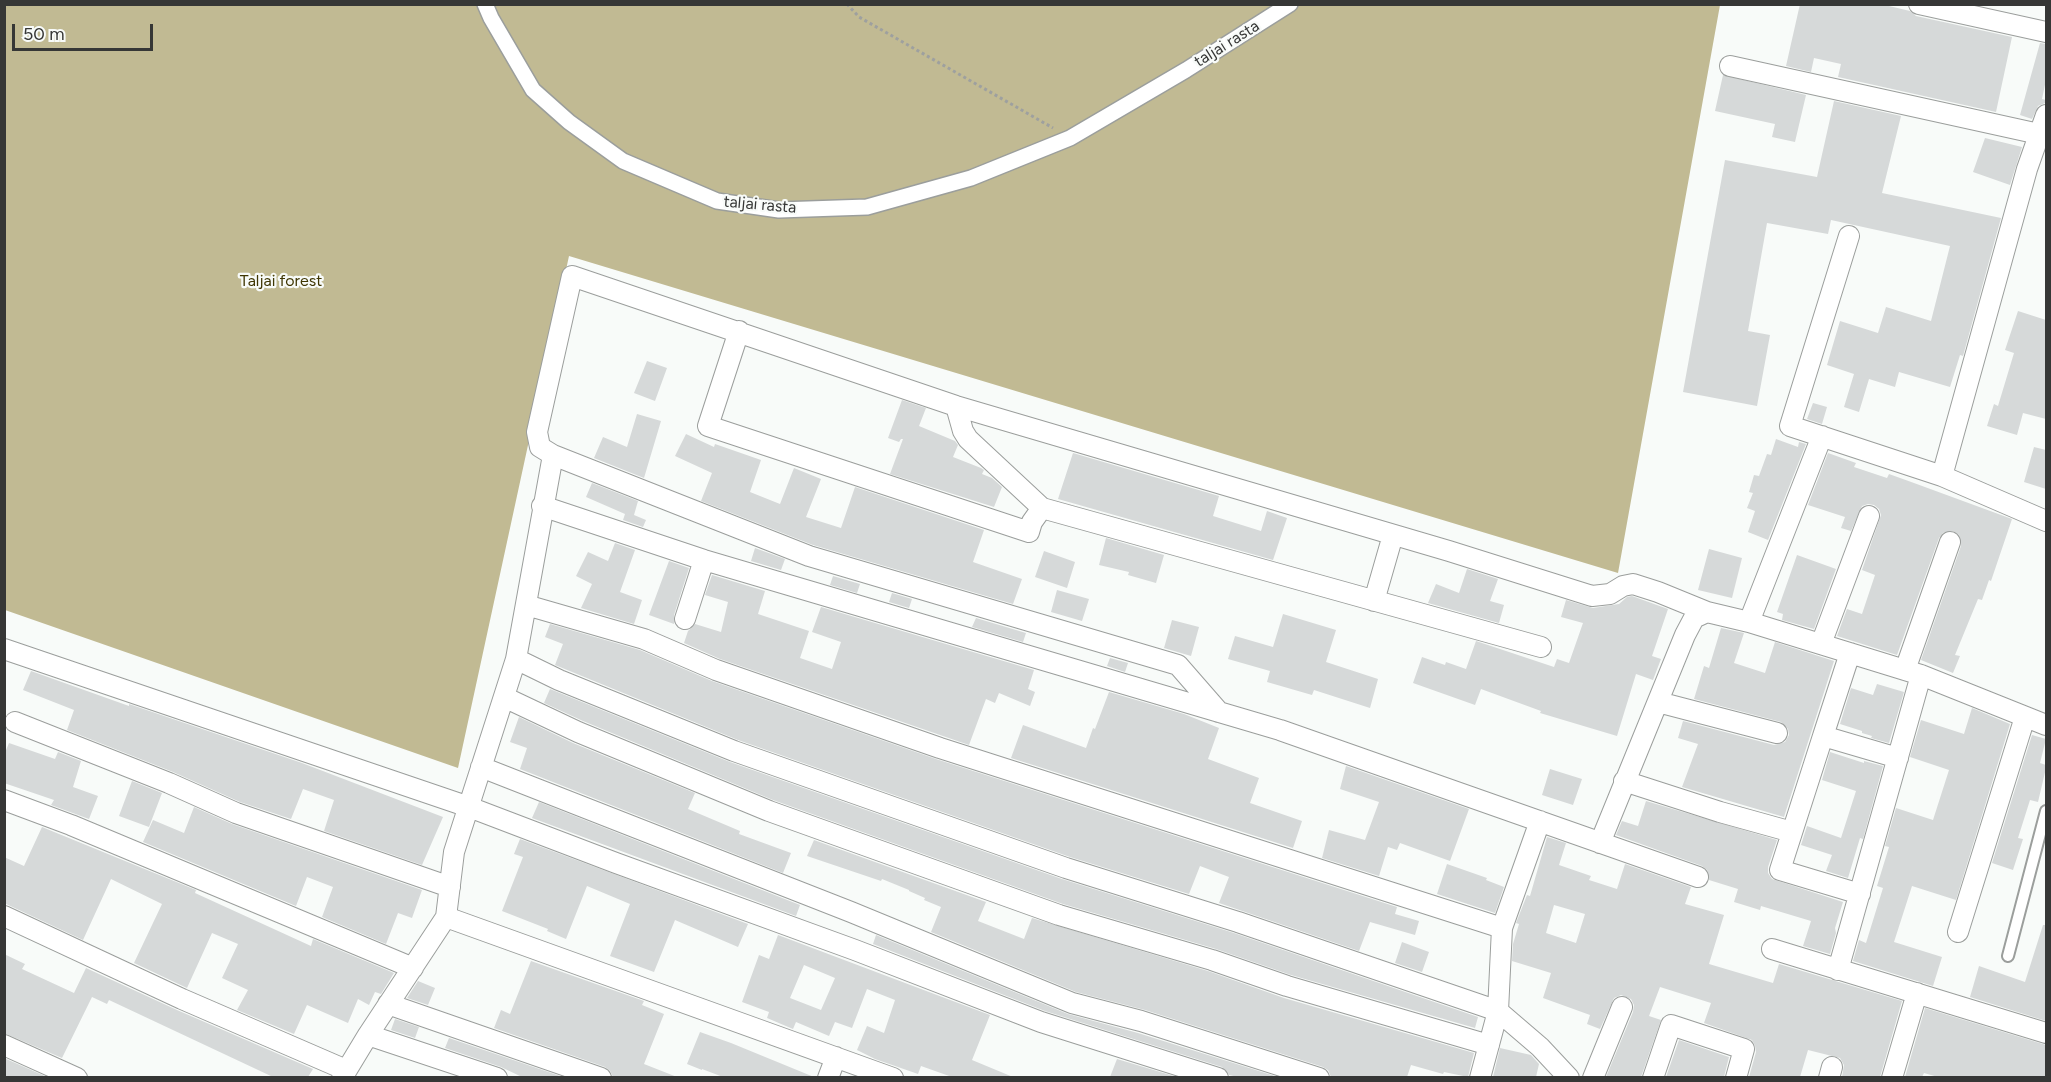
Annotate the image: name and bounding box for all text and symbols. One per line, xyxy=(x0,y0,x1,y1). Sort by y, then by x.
scale bar xyxy=(15,12,156,50)
street label: taljai rasta xyxy=(1191,17,1263,71)
text: 50 m xyxy=(23,23,65,45)
street label: taljai rasta xyxy=(723,192,797,218)
park label: Taljai forest xyxy=(240,271,322,291)

